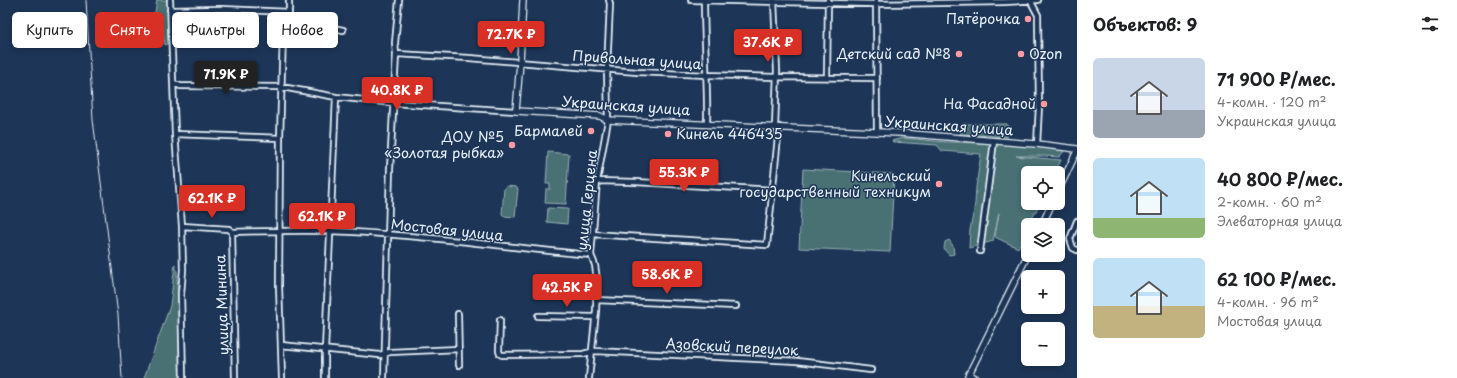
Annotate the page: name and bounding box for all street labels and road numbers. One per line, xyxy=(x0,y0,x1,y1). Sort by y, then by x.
street label: Привольная улица xyxy=(572,45,702,74)
street label: Украинская улица xyxy=(561,91,691,120)
street label: Украинская улица xyxy=(884,111,1014,140)
street label: улица Герцена xyxy=(571,148,602,251)
street label: Мостовая улица xyxy=(390,213,505,246)
street label: улица Минина xyxy=(209,254,234,356)
street label: Азовский переулок xyxy=(665,333,799,360)

